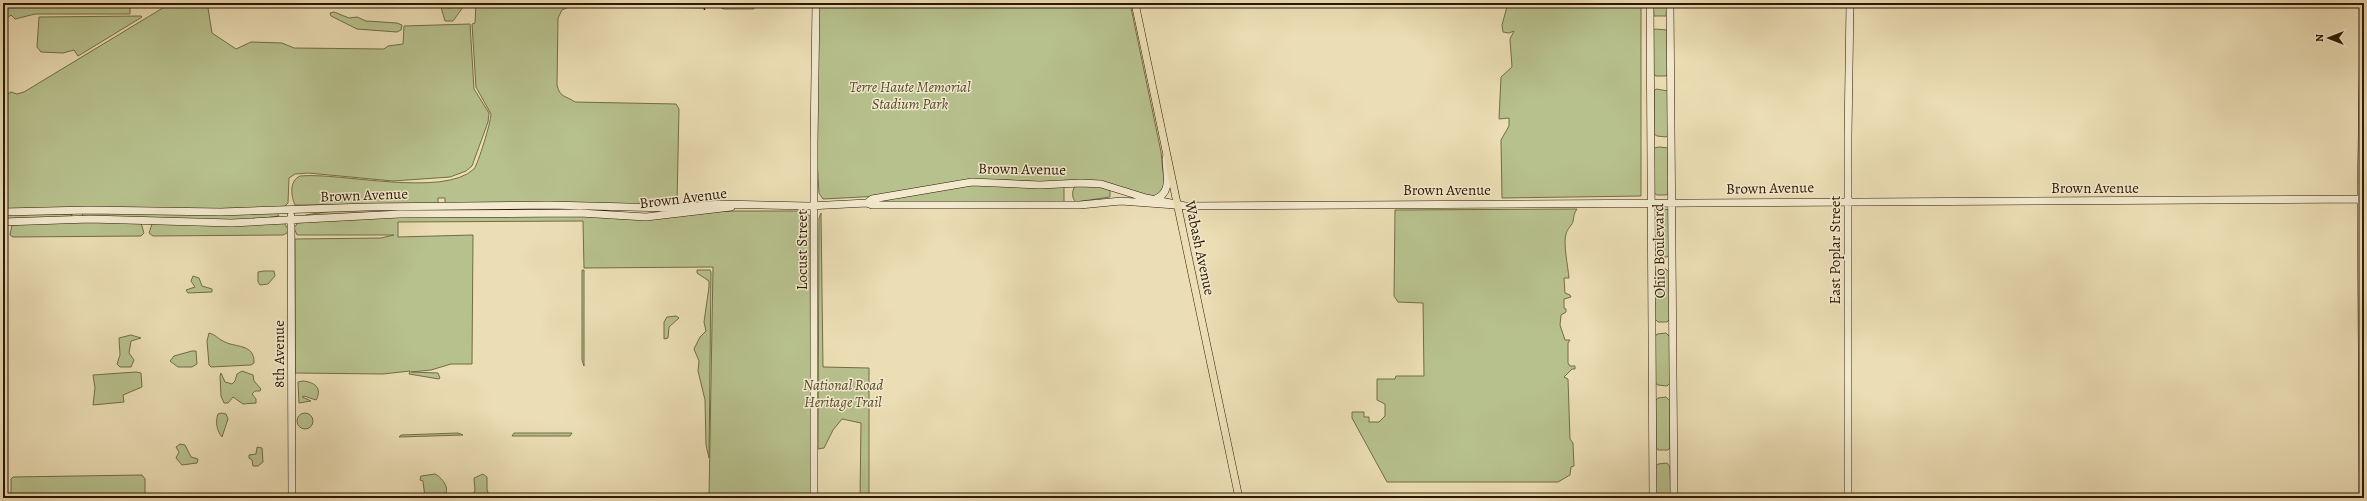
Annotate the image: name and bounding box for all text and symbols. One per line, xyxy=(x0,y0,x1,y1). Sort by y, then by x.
north arrow xyxy=(2309,18,2349,58)
text: N xyxy=(2312,34,2327,42)
park label: Terre Haute Memorial Stadium Park xyxy=(849,77,971,114)
street label: Brown Avenue xyxy=(978,158,1066,180)
street label: Brown Avenue xyxy=(1726,177,1814,199)
street label: Brown Avenue xyxy=(2051,178,2139,198)
street label: Brown Avenue xyxy=(1403,180,1491,200)
street label: Brown Avenue xyxy=(320,183,409,207)
street label: Brown Avenue xyxy=(638,183,728,213)
street label: East Poplar Street xyxy=(1825,196,1845,304)
street label: Wabash Avenue xyxy=(1180,198,1220,297)
street label: Ohio Boulevard xyxy=(1648,202,1670,299)
street label: Locust Street xyxy=(792,210,812,290)
street label: 8th Avenue xyxy=(269,320,289,388)
park label: National Road Heritage Trail xyxy=(803,375,883,412)

